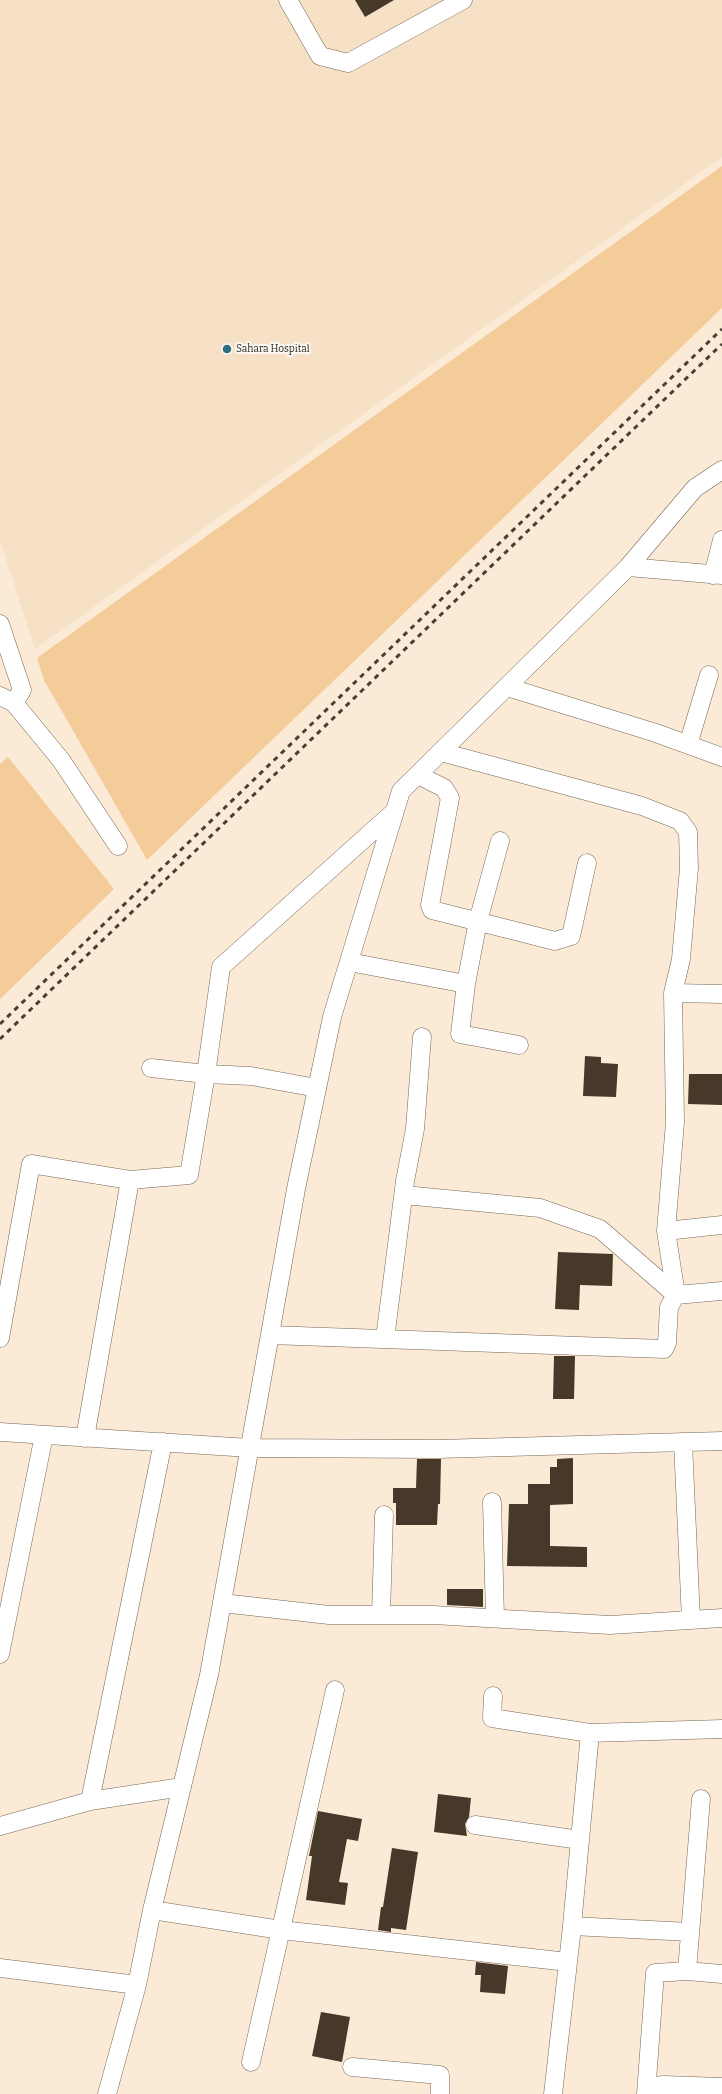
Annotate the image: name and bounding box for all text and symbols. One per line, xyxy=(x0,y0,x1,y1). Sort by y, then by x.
marker: Sahara Hospital xyxy=(221,343,233,355)
place label: Sahara Hospital xyxy=(236,343,310,355)

